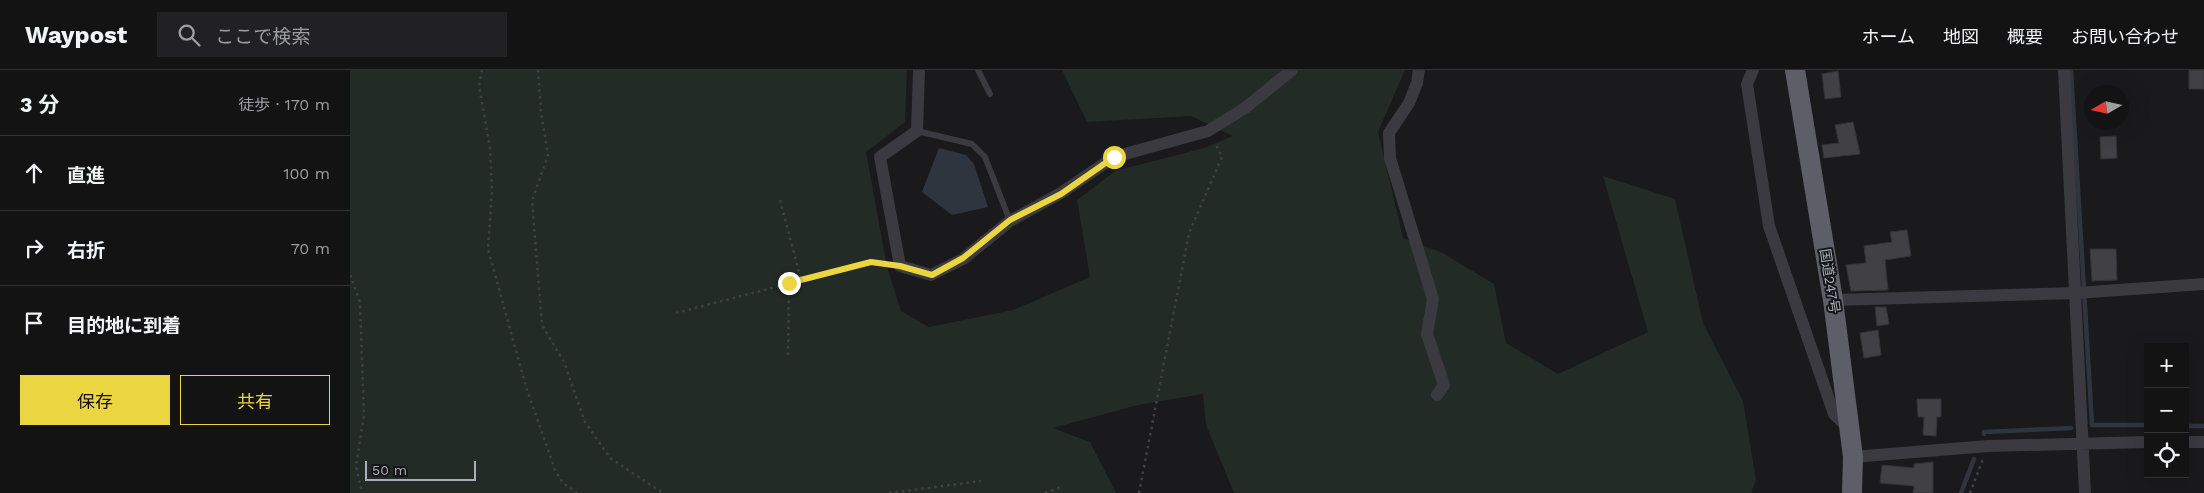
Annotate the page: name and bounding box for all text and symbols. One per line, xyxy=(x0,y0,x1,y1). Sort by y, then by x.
search box xyxy=(157,12,507,57)
text: Waypost xyxy=(25,21,127,49)
icon: search xyxy=(175,21,203,49)
text: ここで検索 xyxy=(215,25,310,48)
text: ホーム xyxy=(1862,26,1915,47)
text: 地図 xyxy=(1943,26,1979,47)
text: 概要 xyxy=(2007,26,2043,47)
text: お問い合わせ xyxy=(2071,26,2179,47)
north arrow xyxy=(2084,85,2129,130)
text: 3 分 xyxy=(20,92,59,117)
text: 徒歩 · 170 m xyxy=(238,95,330,114)
route start xyxy=(1103,146,1126,169)
icon: ahead xyxy=(20,159,48,187)
text: 直進 xyxy=(67,164,105,187)
text: 100 m xyxy=(283,164,330,183)
icon: right xyxy=(20,234,48,262)
text: 右折 xyxy=(67,239,105,262)
text: 70 m xyxy=(291,239,330,258)
street label: 国道247号 xyxy=(1817,247,1843,315)
route end xyxy=(778,272,801,295)
icon: arrive xyxy=(20,309,48,337)
text: 目的地に到着 xyxy=(67,314,181,337)
map controls xyxy=(2144,343,2189,478)
button: + xyxy=(2144,343,2189,388)
button: 保存 xyxy=(20,375,170,425)
button: 共有 xyxy=(180,375,330,425)
button: − xyxy=(2144,388,2189,433)
button: locate xyxy=(2144,433,2189,478)
scale bar xyxy=(365,458,476,481)
text: 50 m xyxy=(372,462,407,478)

